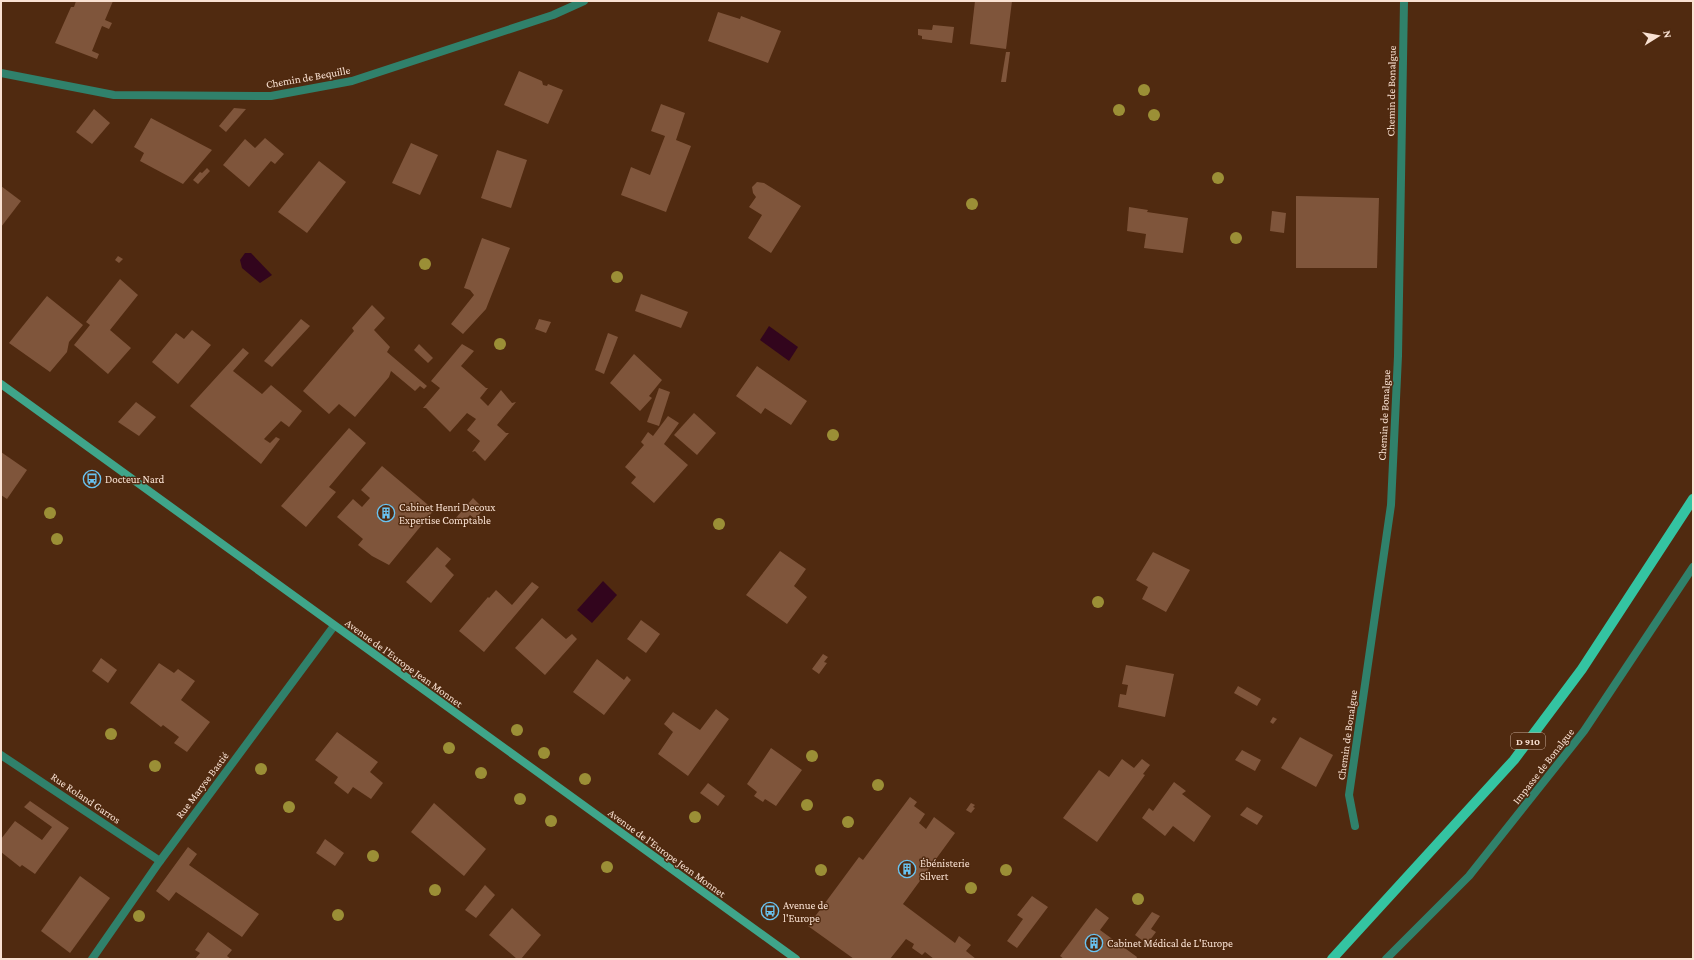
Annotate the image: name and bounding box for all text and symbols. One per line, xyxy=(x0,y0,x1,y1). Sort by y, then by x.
north arrow xyxy=(1638,16,1678,56)
text: N xyxy=(1661,29,1675,39)
street label: Chemin de Bonalgue xyxy=(1384,45,1399,137)
street label: Chemin de Bequille xyxy=(265,64,351,91)
street label: Chemin de Bonalgue xyxy=(1376,369,1393,461)
bus stop icon: Docteur Nard xyxy=(82,469,102,489)
place label: Docteur Nard xyxy=(105,473,164,485)
place label: Cabinet Henri Decoux Expertise Comptable xyxy=(399,501,495,527)
building icon: Cabinet Henri Decoux Expertise Comptable xyxy=(376,503,396,523)
street label: Avenue de l'Europe Jean Monnet xyxy=(342,616,465,711)
street label: Chemin de Bonalgue xyxy=(1335,689,1360,781)
street label: Impasse de Bonalgue xyxy=(1510,726,1577,807)
road number: D 910 xyxy=(1511,733,1545,749)
street label: Rue Maryse Bastié xyxy=(173,749,232,821)
street label: Rue Roland Garros xyxy=(49,770,123,826)
street label: Avenue de l'Europe Jean Monnet xyxy=(605,806,728,901)
place label: Ébénisterie Silvert xyxy=(920,857,970,882)
building icon: Ébénisterie Silvert xyxy=(897,859,917,879)
place label: Avenue de l'Europe xyxy=(783,899,828,925)
bus stop icon: Avenue de l'Europe xyxy=(760,901,780,921)
building icon: Cabinet Médical de L'Europe xyxy=(1084,933,1104,953)
place label: Cabinet Médical de L'Europe xyxy=(1107,937,1233,950)

